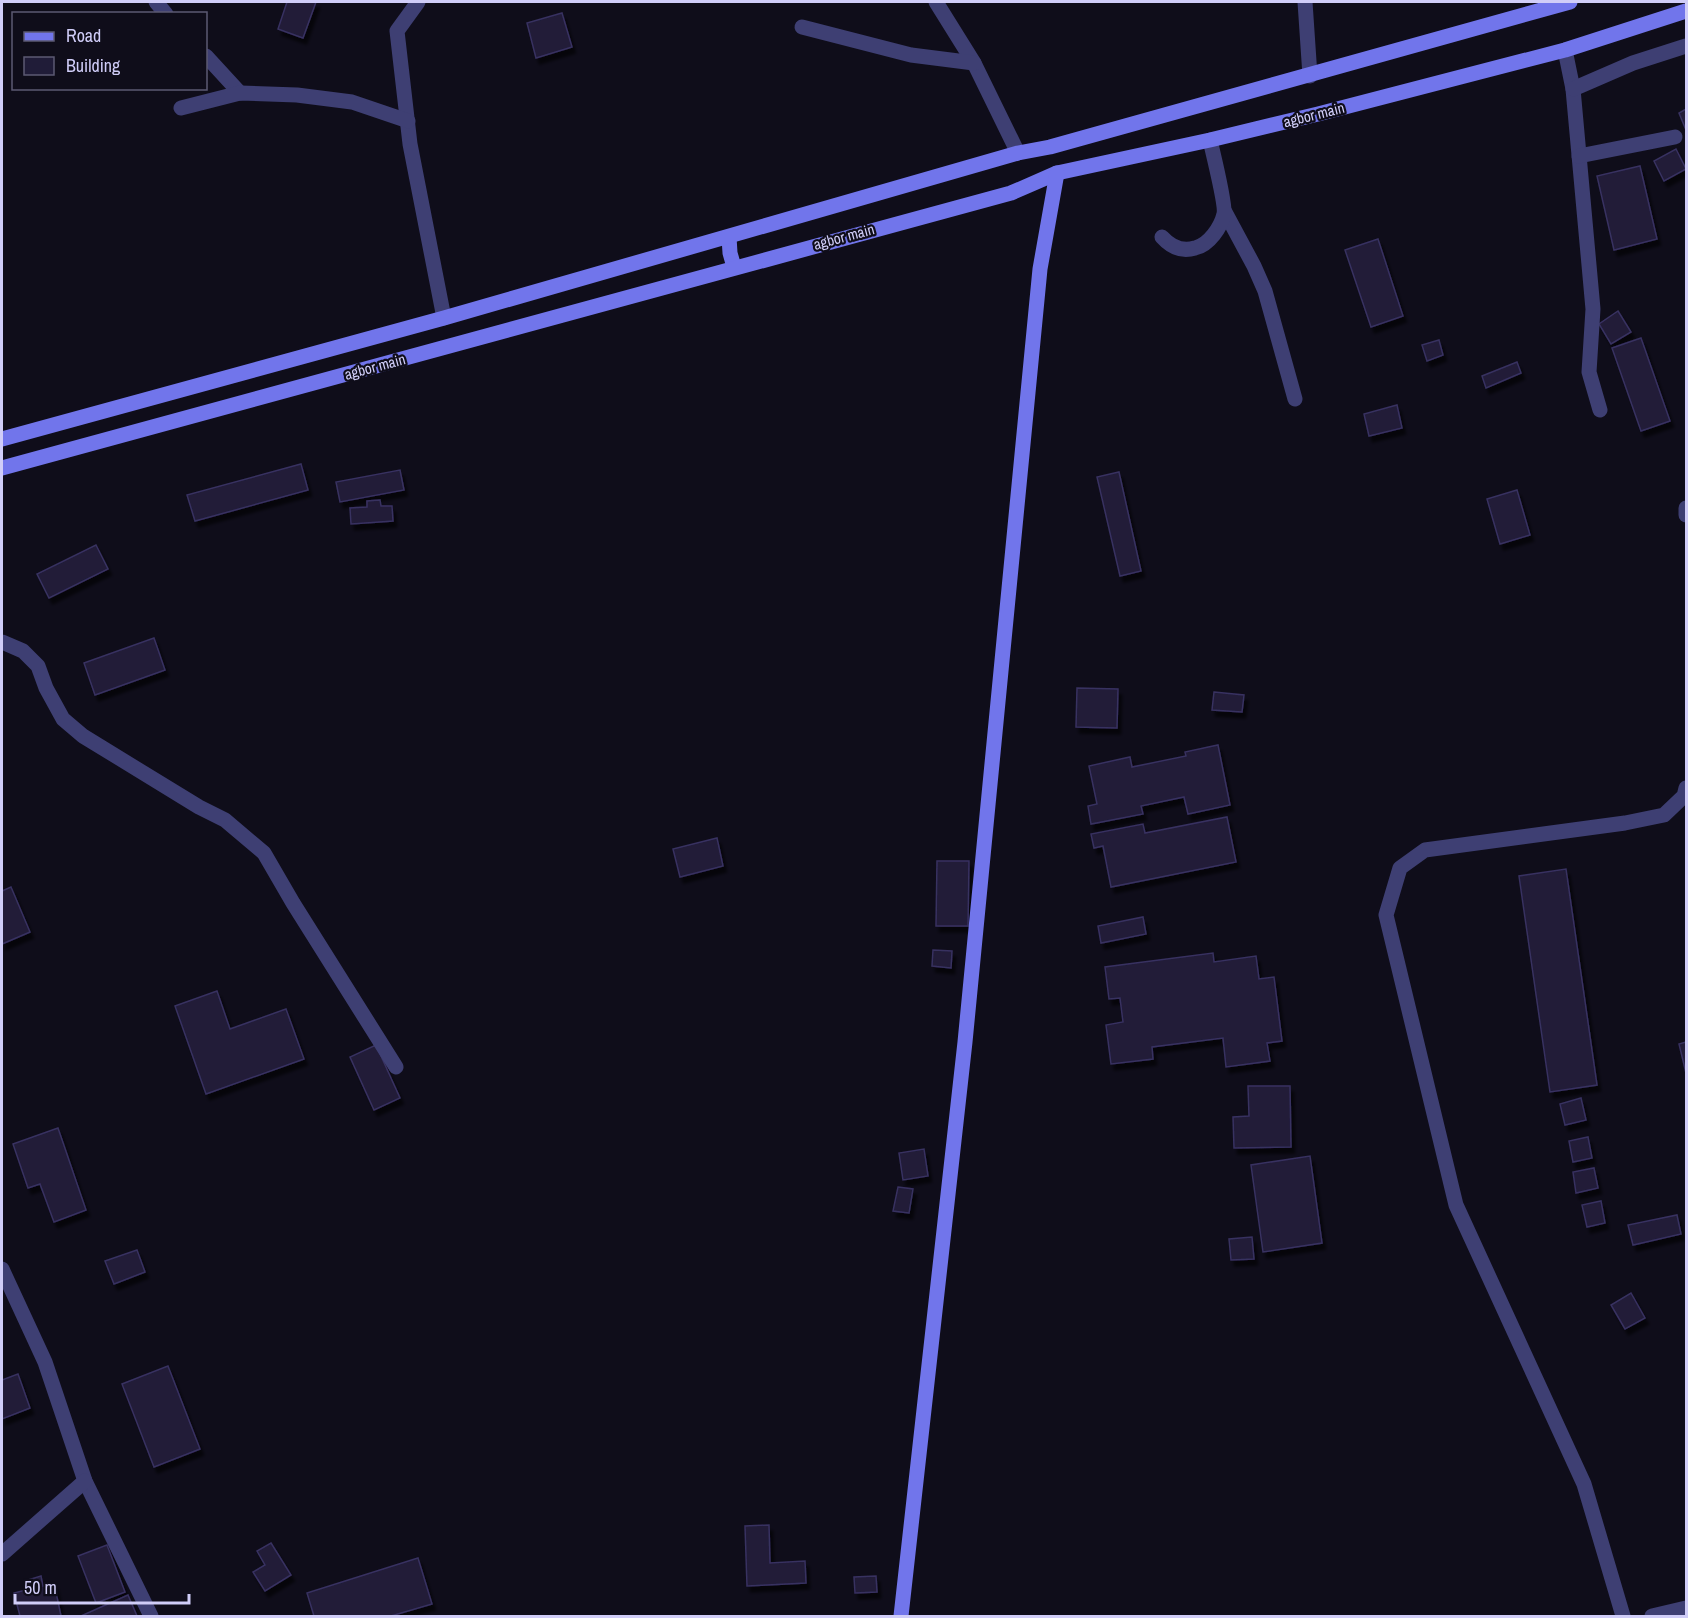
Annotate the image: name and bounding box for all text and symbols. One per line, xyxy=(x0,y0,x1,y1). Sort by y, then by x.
legend xyxy=(12,12,207,90)
text: Road xyxy=(66,23,101,48)
text: Building xyxy=(66,53,121,78)
street label: agbor main xyxy=(1281,97,1347,132)
street label: agbor main xyxy=(811,218,877,255)
street label: agbor main xyxy=(342,348,408,385)
scale bar xyxy=(15,1567,189,1605)
text: 50 m xyxy=(24,1575,57,1600)

